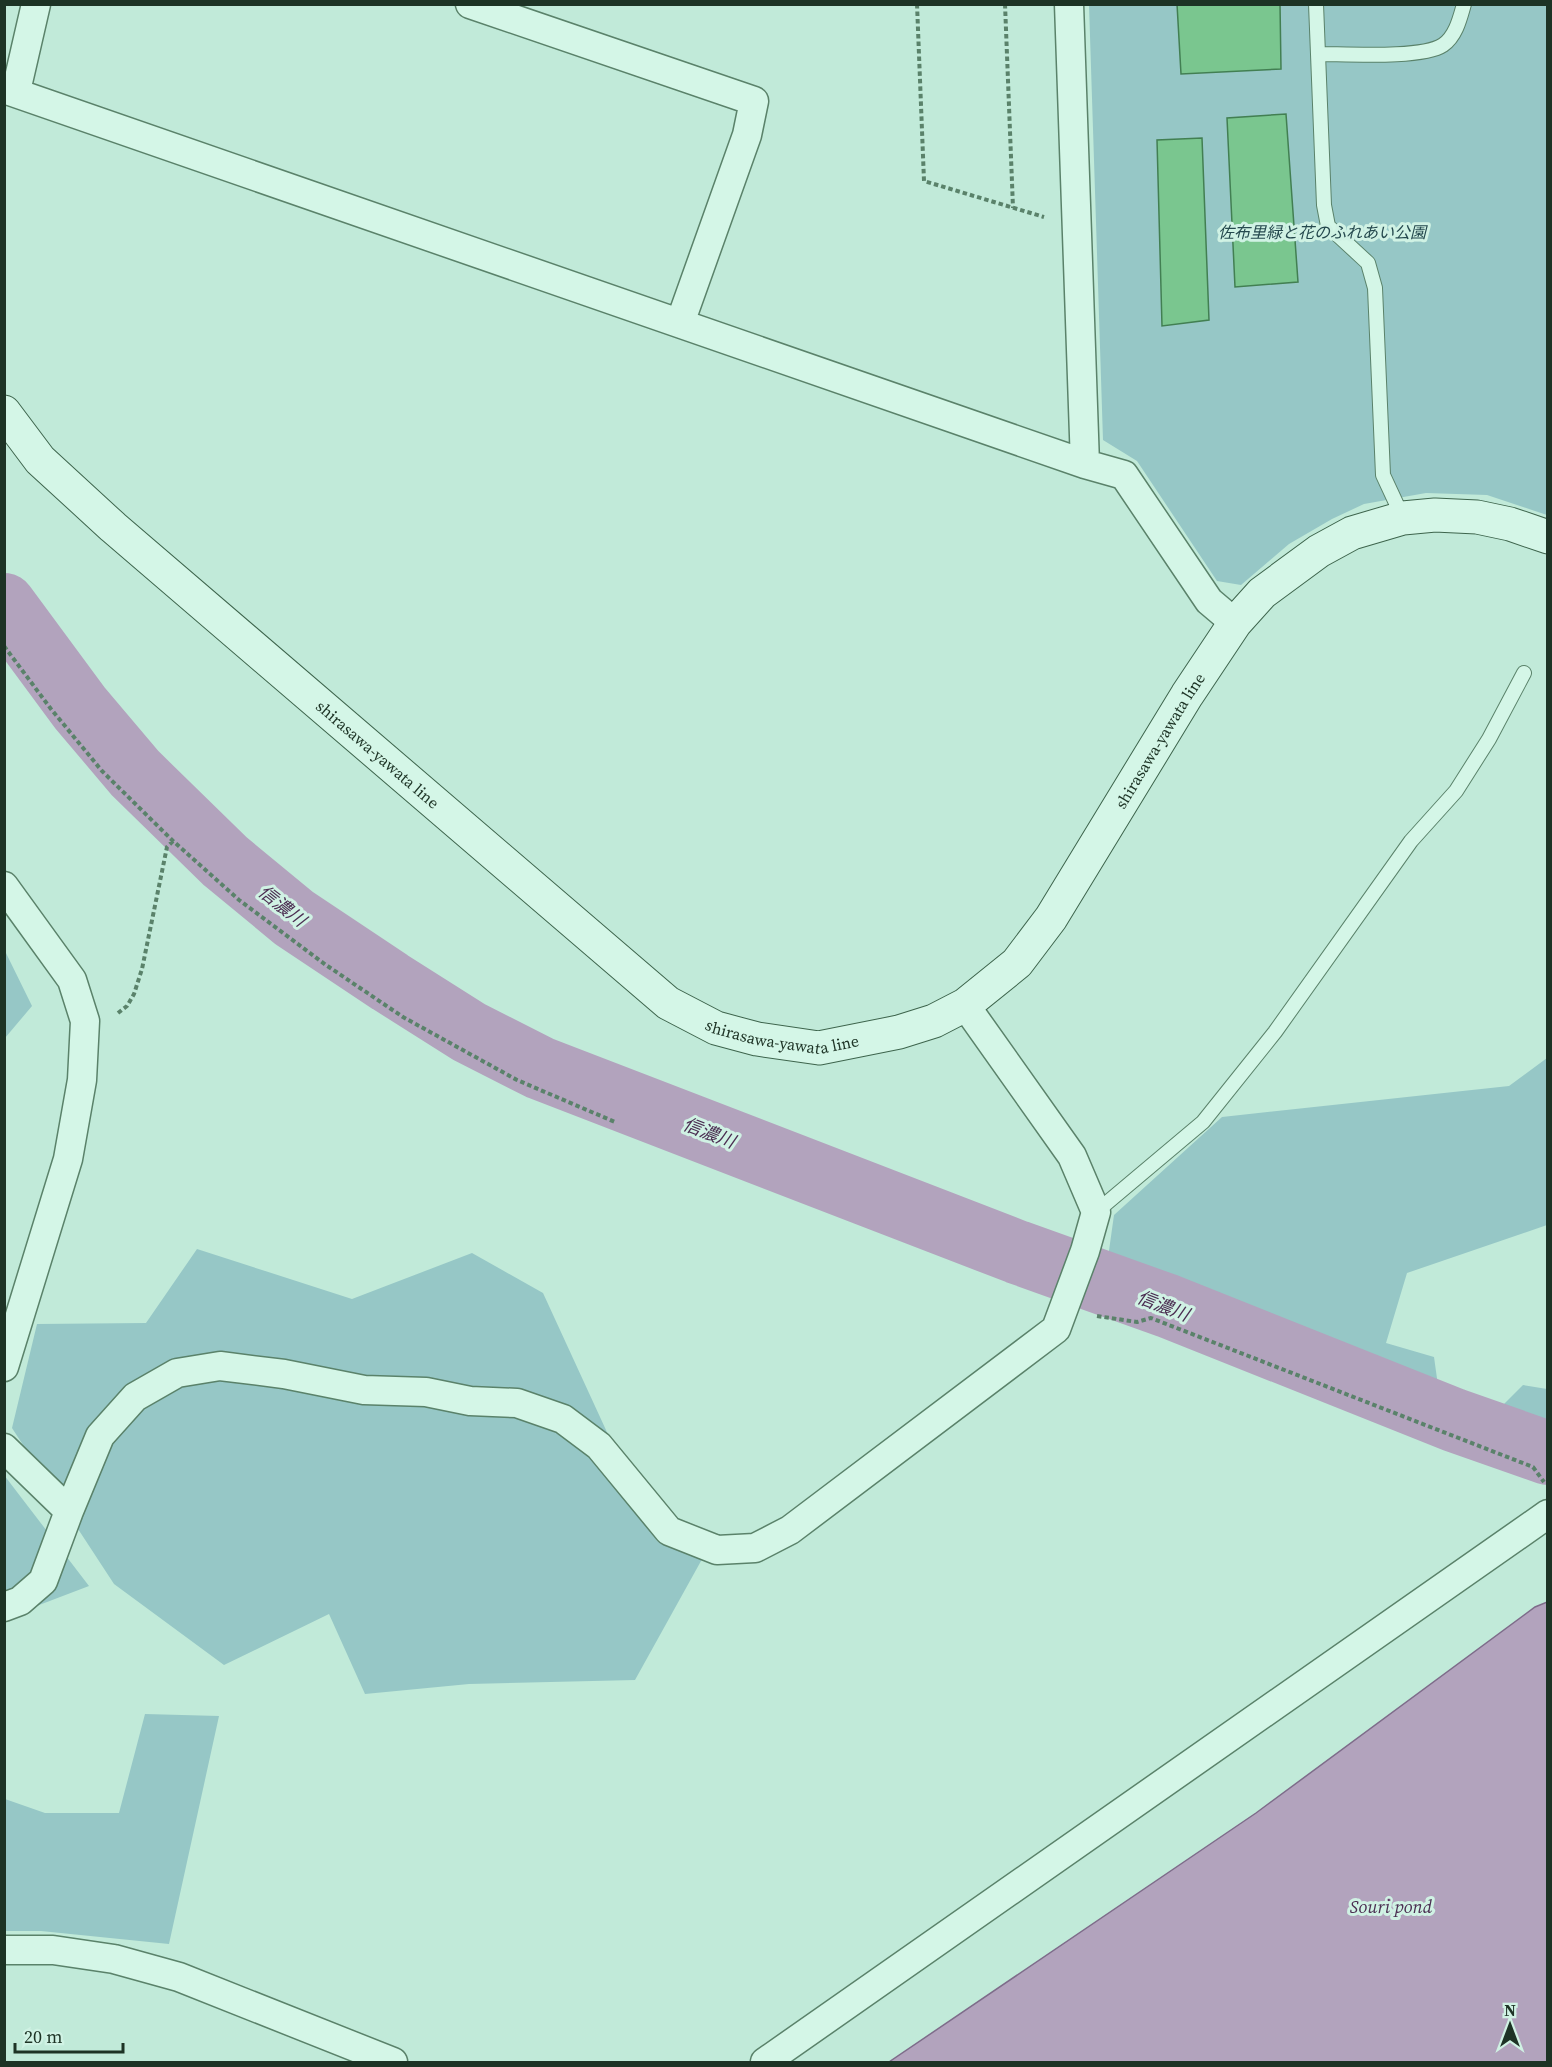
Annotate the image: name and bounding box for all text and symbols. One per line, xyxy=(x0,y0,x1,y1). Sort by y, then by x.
park label: 佐布里緑と花のふれあい公園 xyxy=(1218,221,1428,243)
street label: shirasawa-yawata line xyxy=(1109,668,1210,813)
street label: shirasawa-yawata line xyxy=(311,695,444,813)
water label: 信濃川 xyxy=(253,879,313,933)
street label: shirasawa-yawata line xyxy=(702,1013,861,1059)
water label: 信濃川 xyxy=(679,1111,741,1155)
water label: 信濃川 xyxy=(1133,1284,1195,1328)
water label: Souri pond xyxy=(1350,1894,1433,1919)
north arrow xyxy=(1480,1995,1540,2055)
text: N xyxy=(1504,1999,1516,2021)
scale bar xyxy=(15,2016,123,2054)
text: 20 m xyxy=(24,2024,62,2049)

